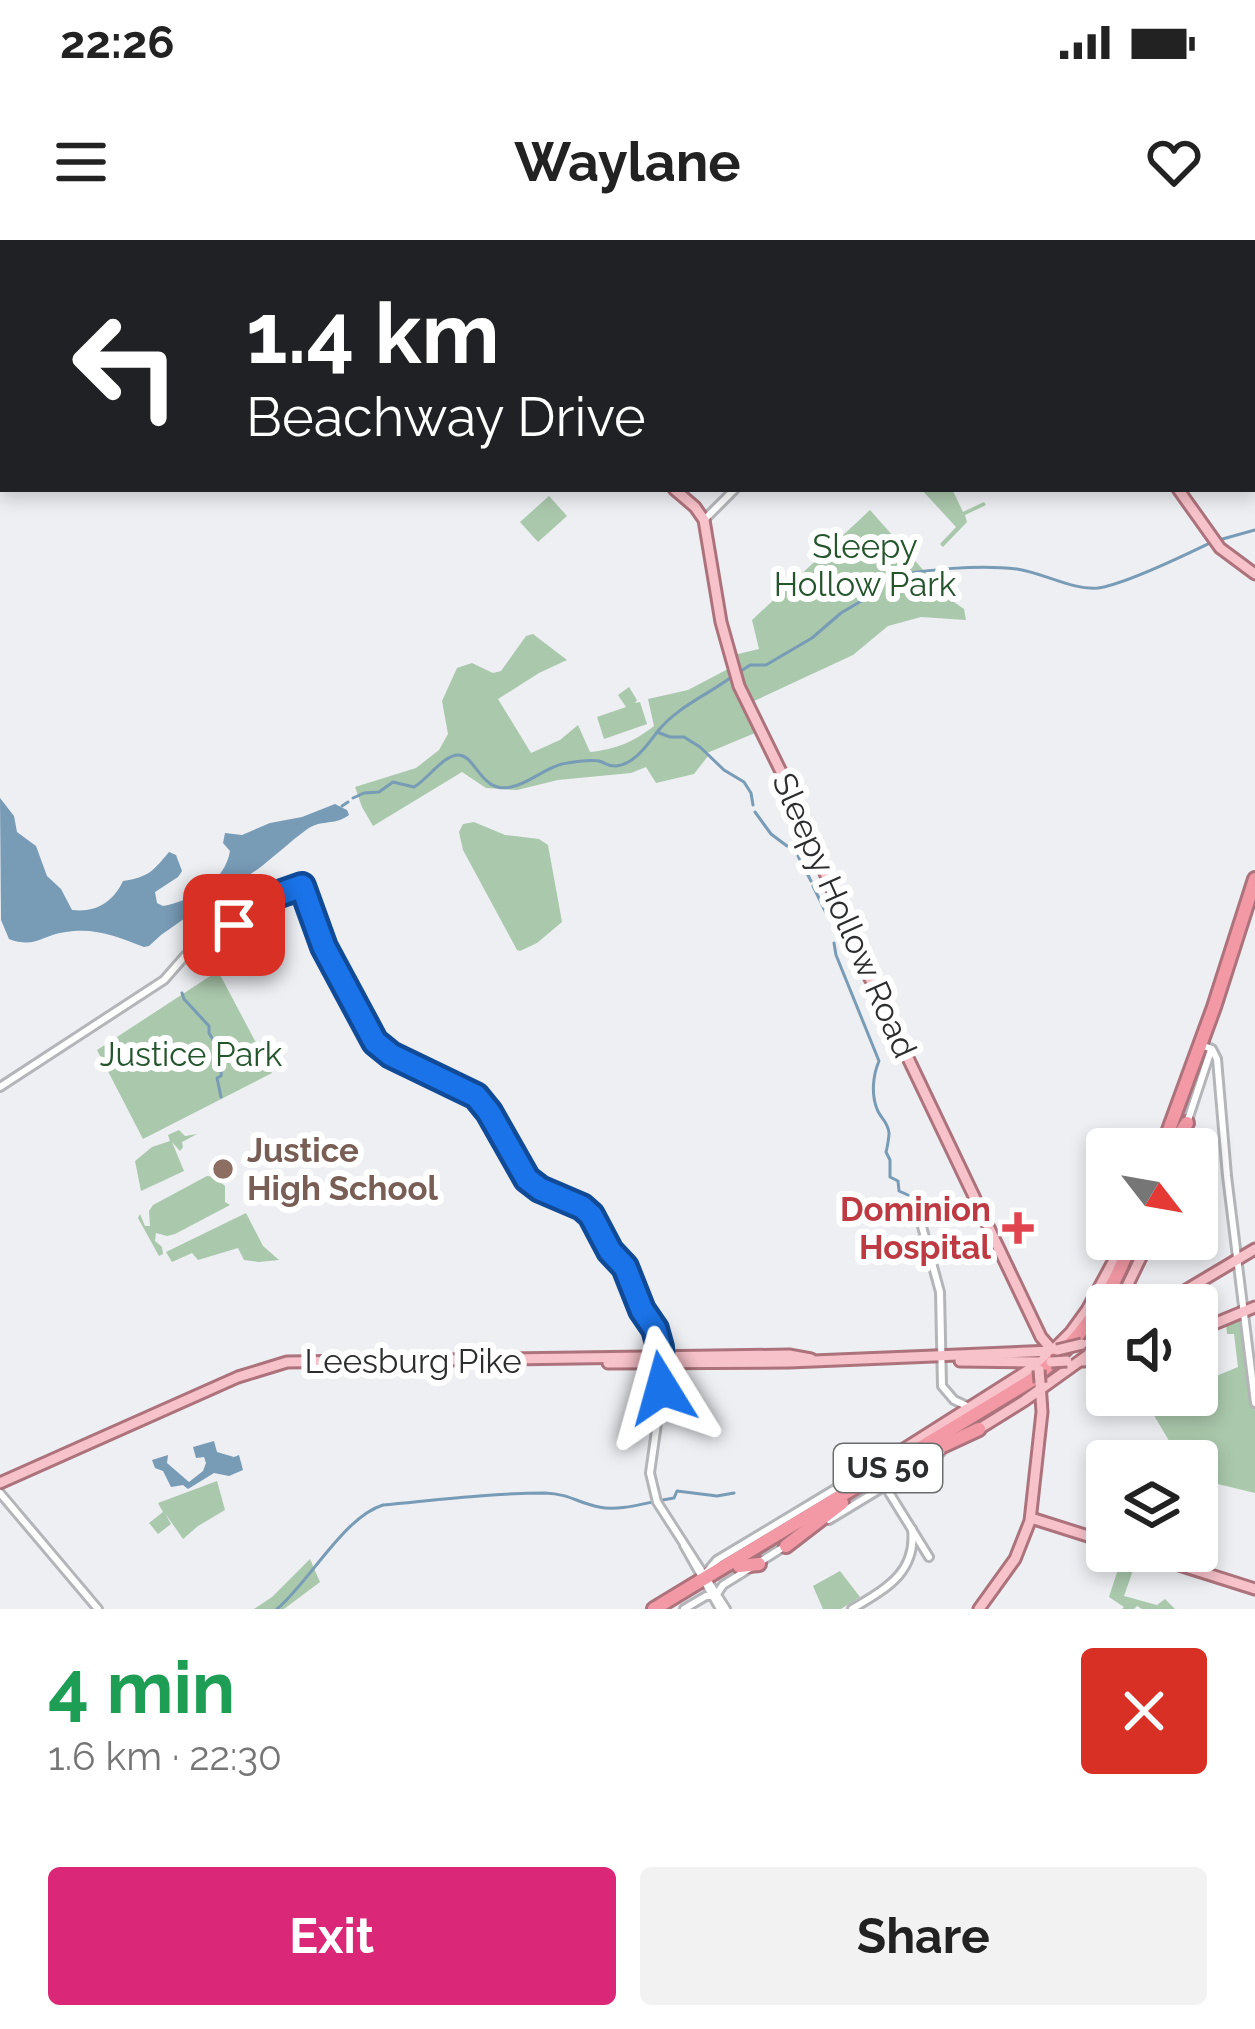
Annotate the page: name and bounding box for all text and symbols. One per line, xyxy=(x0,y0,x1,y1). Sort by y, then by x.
text: 22:26 xyxy=(60,16,175,69)
icon: menu xyxy=(48,129,114,195)
icon: heart xyxy=(1141,129,1207,195)
text: Waylane xyxy=(514,130,741,194)
text: 1.4 km xyxy=(246,284,500,383)
icon: left xyxy=(48,288,204,444)
text: Beachway Drive xyxy=(246,385,646,449)
park label: Sleepy Hollow Park xyxy=(774,527,957,604)
street label: Sleepy Hollow Road xyxy=(764,767,925,1063)
pin xyxy=(183,874,285,976)
icon: arrive xyxy=(201,892,267,958)
park label: Justice Park xyxy=(100,1035,283,1074)
north arrow xyxy=(1086,1128,1218,1260)
map controls xyxy=(1086,1128,1218,1572)
place label: Justice High School xyxy=(247,1131,439,1208)
marker: Justice High School xyxy=(210,1156,236,1182)
place label: Dominion Hospital xyxy=(840,1190,992,1267)
marker: Dominion Hospital xyxy=(1002,1212,1034,1244)
button: sound xyxy=(1086,1284,1218,1416)
position arrow xyxy=(599,1325,725,1451)
street label: Leesburg Pike xyxy=(304,1342,522,1381)
button: layers xyxy=(1086,1440,1218,1572)
road number: US 50 xyxy=(834,1444,942,1492)
text: 4 min xyxy=(48,1645,235,1730)
button: close xyxy=(1081,1648,1207,1774)
text: 1.6 km · 22:30 xyxy=(48,1733,282,1779)
button: Exit xyxy=(48,1867,616,2005)
button: Share xyxy=(640,1867,1207,2005)

